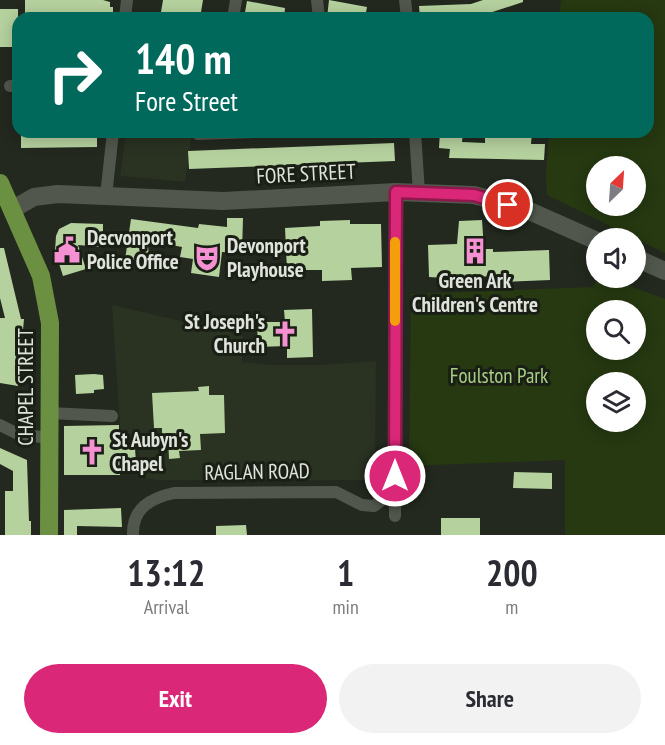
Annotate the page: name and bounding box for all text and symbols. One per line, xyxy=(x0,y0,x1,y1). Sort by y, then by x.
text: 140 m xyxy=(135,31,232,86)
icon: right xyxy=(36,36,114,114)
text: Fore Street xyxy=(135,84,238,118)
north arrow xyxy=(586,156,646,216)
map controls xyxy=(586,156,646,432)
street label: FORE STREET xyxy=(256,157,357,190)
pin xyxy=(482,179,533,230)
icon: arrive xyxy=(491,188,524,221)
place label: Decvonport Police Office xyxy=(87,224,179,275)
button: sound xyxy=(586,228,646,288)
place label: Devonport Playhouse xyxy=(227,232,306,283)
public building icon: Decvonport Police Office xyxy=(52,235,82,265)
building icon: Green Ark Children's Centre xyxy=(460,236,490,266)
theatre icon: Devonport Playhouse xyxy=(192,243,222,273)
place label: Green Ark Children's Centre xyxy=(412,267,538,318)
button: search xyxy=(586,300,646,360)
place label: St Joseph's Church xyxy=(184,308,265,359)
church icon: St Joseph's Church xyxy=(270,319,300,349)
street label: CHAPEL STREET xyxy=(12,328,39,446)
park label: Foulston Park xyxy=(450,362,548,389)
button: layers xyxy=(586,372,646,432)
place label: St Aubyn's Chapel xyxy=(112,426,188,477)
church icon: St Aubyn's Chapel xyxy=(77,437,107,467)
position arrow xyxy=(363,444,427,508)
street label: RAGLAN ROAD xyxy=(204,457,310,486)
text: 13:12 xyxy=(127,549,205,596)
text: 1 xyxy=(337,549,354,596)
text: 200 xyxy=(486,549,538,596)
text: Arrival xyxy=(144,594,189,620)
text: min xyxy=(333,594,359,620)
text: m xyxy=(505,594,518,620)
button: Exit xyxy=(24,664,327,733)
button: Share xyxy=(339,664,641,733)

